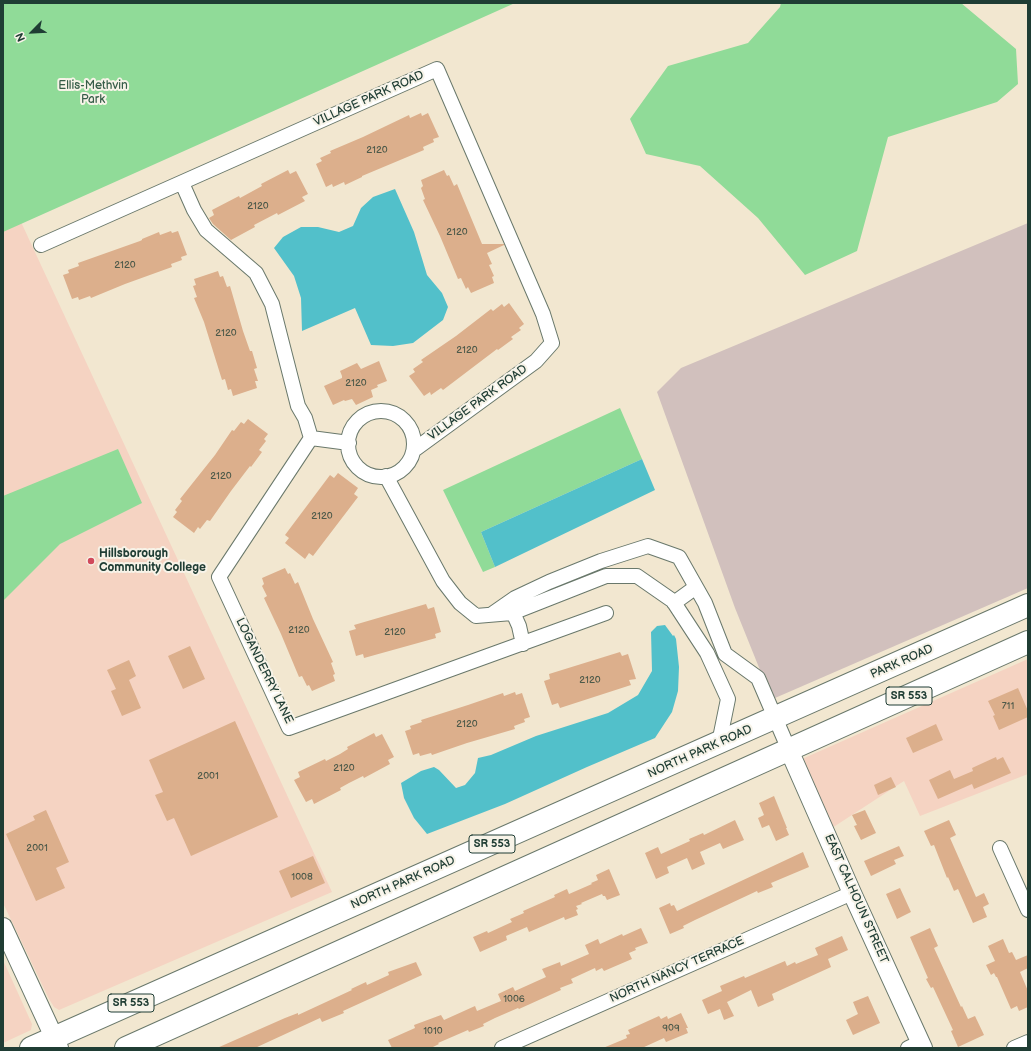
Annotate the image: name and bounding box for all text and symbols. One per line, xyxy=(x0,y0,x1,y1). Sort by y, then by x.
north arrow xyxy=(12,12,52,52)
text: N xyxy=(13,31,28,44)
street label: VILLAGE PARK ROAD xyxy=(312,68,426,130)
park label: Ellis-Methvin Park xyxy=(58,79,128,107)
house number: 2120 xyxy=(366,144,388,156)
house number: 2120 xyxy=(247,200,269,212)
house number: 2120 xyxy=(446,226,468,238)
house number: 2120 xyxy=(114,259,136,271)
house number: 2120 xyxy=(215,327,237,339)
house number: 2120 xyxy=(456,344,478,356)
street label: VILLAGE PARK ROAD xyxy=(426,362,530,444)
house number: 2120 xyxy=(345,377,367,389)
house number: 2120 xyxy=(210,470,232,482)
house number: 2120 xyxy=(311,510,333,522)
place label: Hillsborough Community College xyxy=(99,547,206,575)
marker: Hillsborough Community College xyxy=(86,556,96,566)
street label: LOGANDERRY LANE xyxy=(232,616,296,726)
house number: 2120 xyxy=(288,624,310,636)
house number: 2120 xyxy=(384,626,406,638)
street label: PARK ROAD xyxy=(868,642,936,682)
house number: 2120 xyxy=(579,674,601,686)
road number: SR 553 xyxy=(886,687,932,705)
house number: 711 xyxy=(1002,700,1014,712)
house number: 2120 xyxy=(456,718,478,730)
street label: NORTH PARK ROAD xyxy=(645,722,755,782)
house number: 2120 xyxy=(333,762,355,774)
house number: 2001 xyxy=(197,770,219,782)
street label: EAST CALHOUN STREET xyxy=(821,832,891,966)
road number: SR 553 xyxy=(469,835,515,853)
house number: 2001 xyxy=(26,842,48,854)
street label: NORTH PARK ROAD xyxy=(348,853,458,913)
house number: 1008 xyxy=(291,871,313,883)
street label: NORTH NANCY TERRACE xyxy=(608,934,746,1006)
house number: 1006 xyxy=(503,993,525,1005)
road number: SR 553 xyxy=(108,994,154,1012)
house number: 909 xyxy=(662,1022,680,1034)
house number: 1010 xyxy=(423,1025,443,1037)

